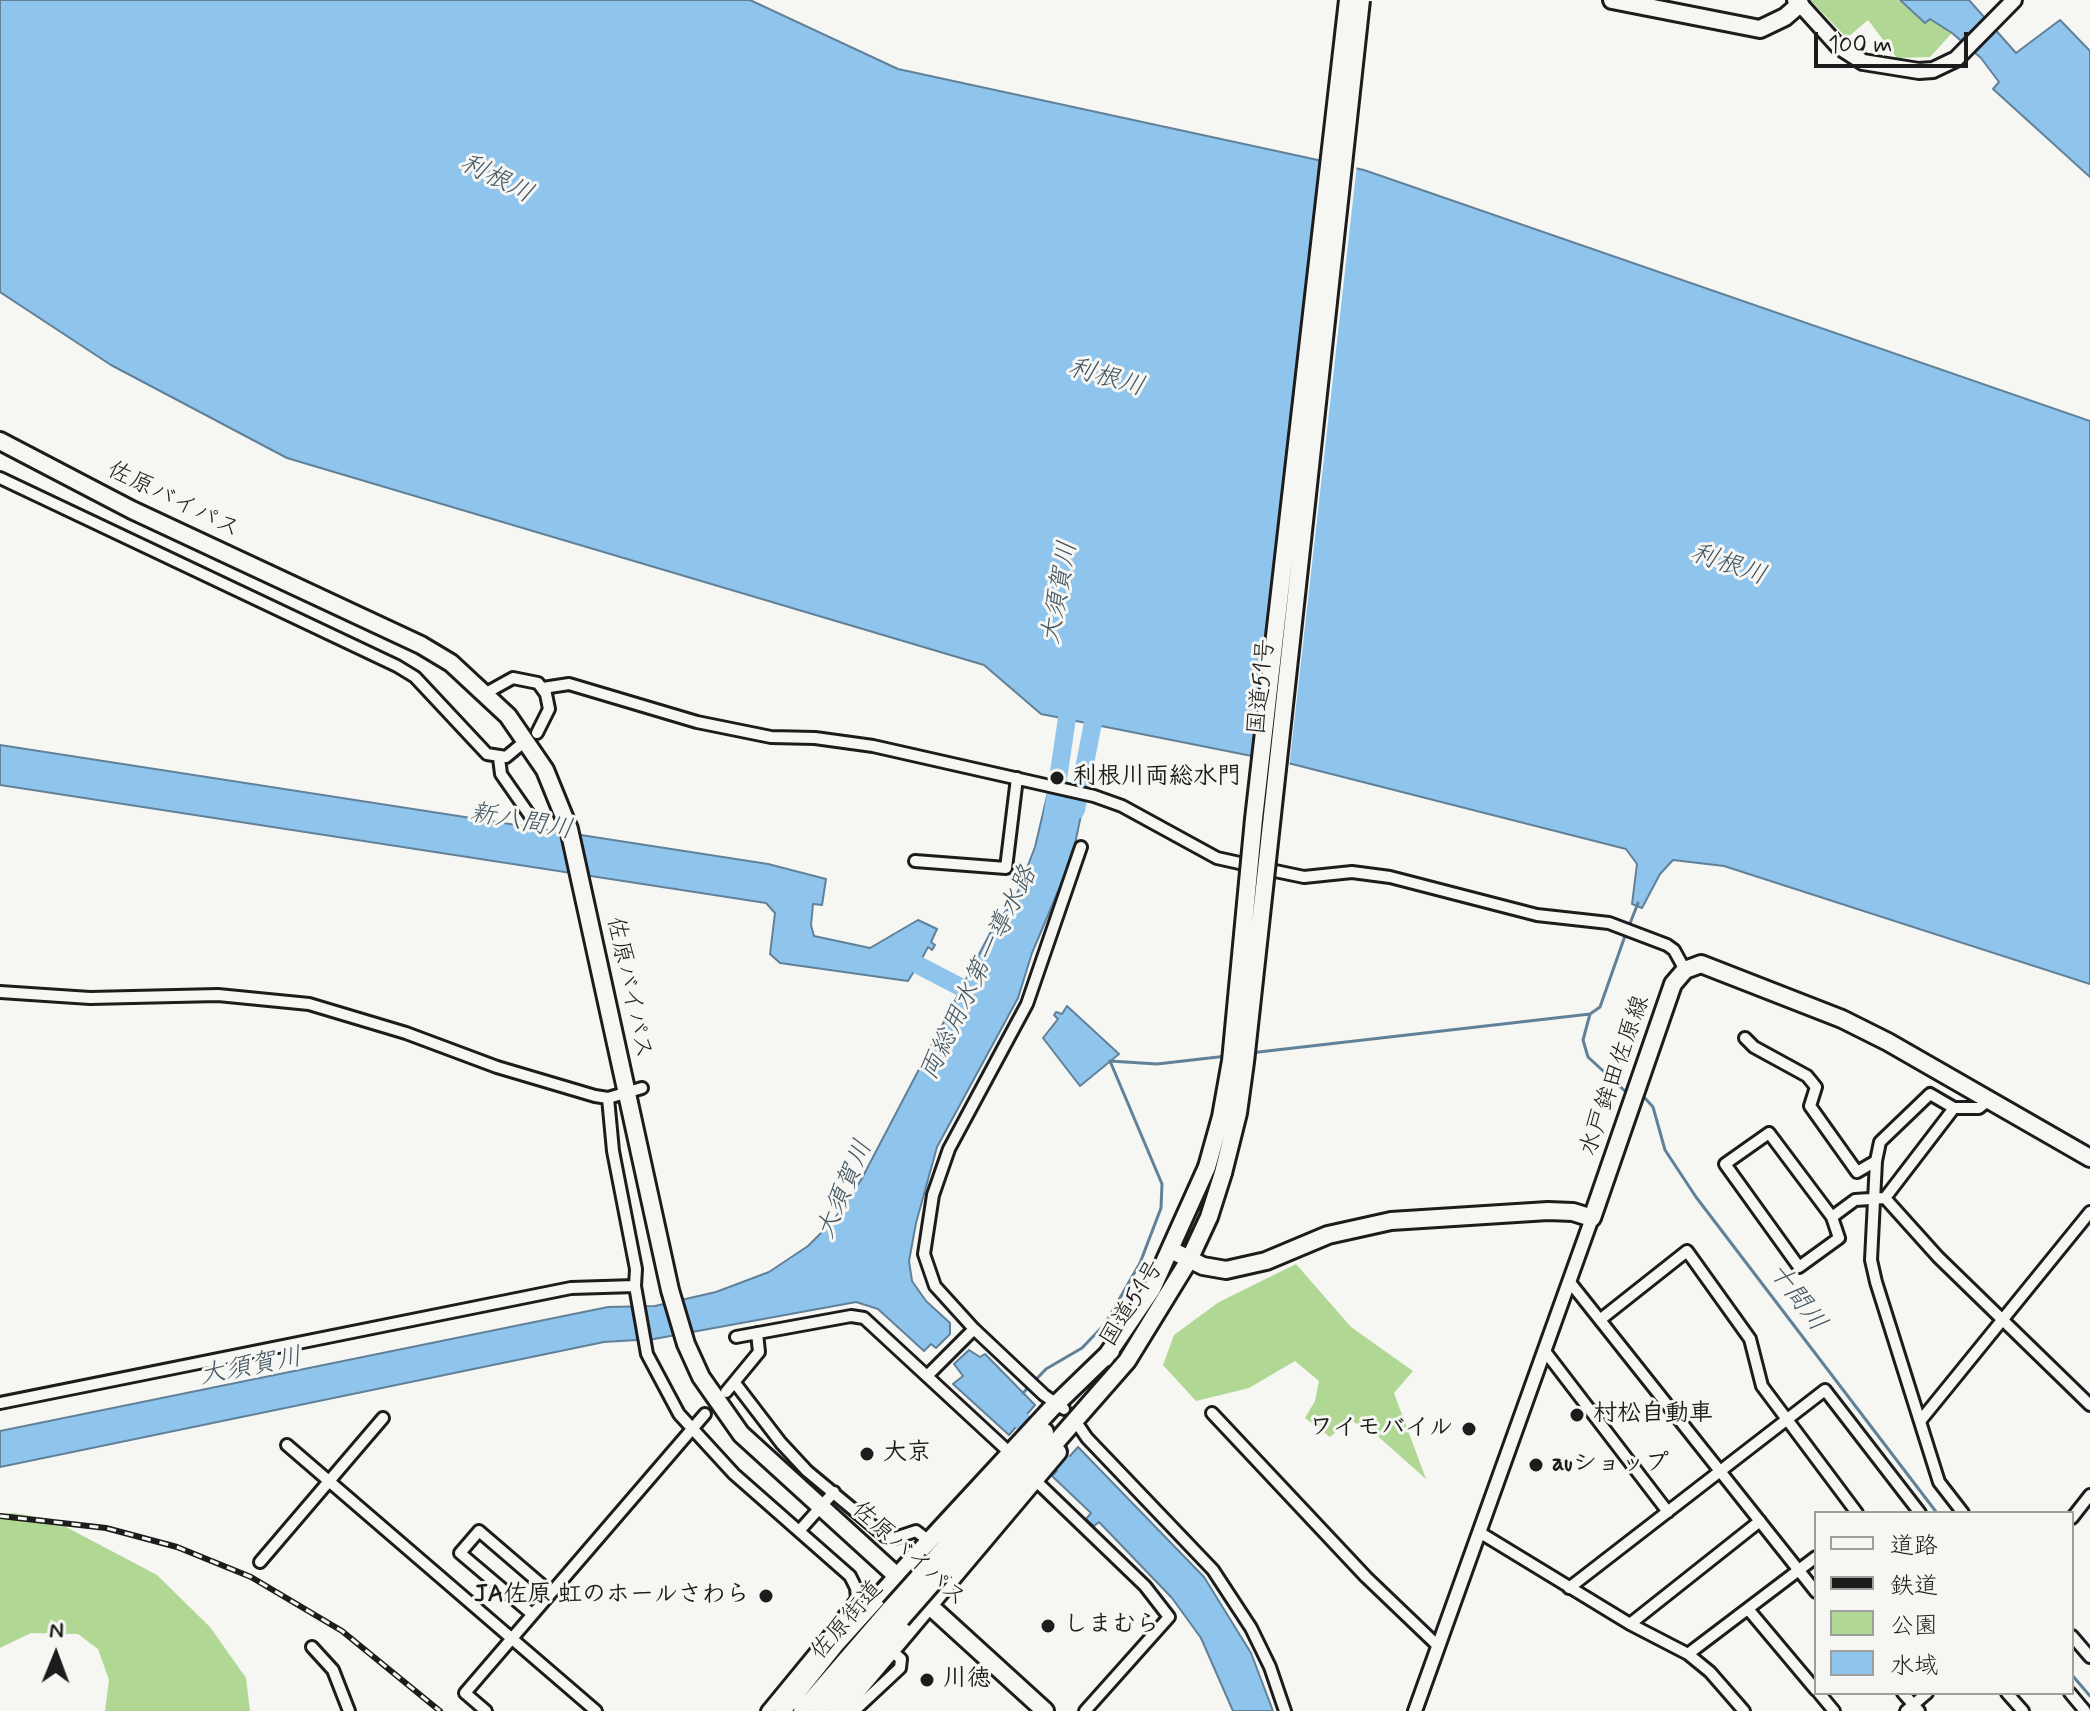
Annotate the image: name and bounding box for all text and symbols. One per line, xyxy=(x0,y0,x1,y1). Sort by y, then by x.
scale bar xyxy=(1818,16,1972,66)
text: 100 m xyxy=(1828,30,1892,61)
water label: 利根川 xyxy=(454,148,538,212)
water label: 利根川 xyxy=(1064,353,1148,405)
street label: 佐原バイパス xyxy=(102,456,244,546)
water label: 大須賀川 xyxy=(1037,539,1085,647)
water label: 利根川 xyxy=(1686,539,1770,593)
street label: 国道51号 xyxy=(1244,637,1282,737)
place label: 利根川両総水門 xyxy=(1073,764,1241,792)
marker: 利根川両総水門 xyxy=(1048,769,1066,787)
water label: 新八間川 xyxy=(467,799,575,847)
water label: 両総用水第一導水路 xyxy=(915,862,1045,1086)
street label: 佐原バイパス xyxy=(599,915,657,1061)
street label: 水戸鉾田佐原線 xyxy=(1575,992,1657,1160)
water label: 大須賀川 xyxy=(811,1136,881,1244)
street label: 国道51号 xyxy=(1095,1255,1171,1353)
water label: 十間川 xyxy=(1760,1257,1832,1339)
water label: 大須賀川 xyxy=(197,1343,305,1393)
place label: 村松自動車 xyxy=(1593,1401,1713,1429)
marker: 村松自動車 xyxy=(1568,1406,1586,1424)
place label: ワイモバイル xyxy=(1309,1415,1453,1443)
marker: ワイモバイル xyxy=(1460,1420,1478,1438)
place label: 大京 xyxy=(883,1440,931,1468)
marker: 大京 xyxy=(858,1445,876,1463)
place label: auショップ xyxy=(1552,1451,1669,1479)
marker: auショップ xyxy=(1527,1456,1545,1474)
street label: 佐原バイパス xyxy=(845,1496,971,1614)
legend xyxy=(1814,1511,2074,1695)
text: 道路 xyxy=(1890,1531,1938,1562)
text: 鉄道 xyxy=(1890,1571,1938,1602)
street label: 佐原街道 xyxy=(806,1575,890,1667)
place label: JA佐原 虹のホールさわら xyxy=(474,1582,750,1610)
marker: JA佐原 虹のホールさわら xyxy=(757,1587,775,1605)
text: 公園 xyxy=(1890,1611,1938,1642)
place label: しまむら xyxy=(1064,1612,1160,1640)
north arrow xyxy=(16,1615,96,1695)
text: N xyxy=(49,1617,64,1645)
marker: しまむら xyxy=(1039,1617,1057,1635)
text: 水域 xyxy=(1890,1651,1938,1682)
place label: 川徳 xyxy=(943,1666,991,1694)
marker: 川徳 xyxy=(918,1671,936,1689)

